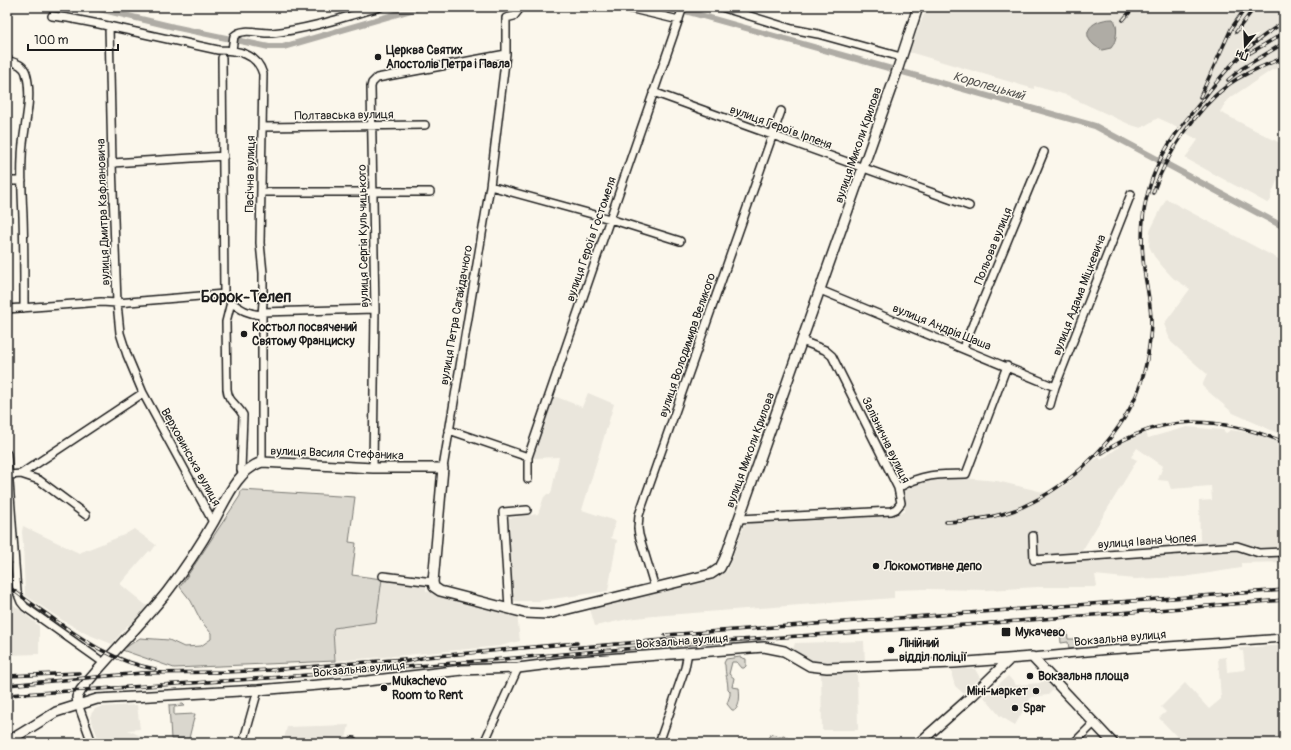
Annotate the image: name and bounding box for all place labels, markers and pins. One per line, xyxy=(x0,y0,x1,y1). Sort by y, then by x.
place label: Церква Святих Апостолів Петра і Павла xyxy=(386,43,510,72)
marker: Церква Святих Апостолів Петра і Павла xyxy=(373,52,383,62)
place label: Костьол посвячений Святому Франциску xyxy=(252,320,358,349)
marker: Костьол посвячений Святому Франциску xyxy=(239,329,249,339)
place label: Локомотивне депо xyxy=(883,559,983,574)
marker: Локомотивне депо xyxy=(871,561,881,571)
place label: Мукачево xyxy=(1015,625,1065,640)
marker: Мукачево xyxy=(1000,626,1012,638)
place label: Лінійний відділ поліції xyxy=(898,636,967,665)
marker: Лінійний відділ поліції xyxy=(886,645,896,655)
place label: Вокзальна площа xyxy=(1038,669,1129,684)
marker: Вокзальна площа xyxy=(1025,671,1035,681)
place label: Mukachevo Room to Rent xyxy=(392,674,464,703)
marker: Mukachevo Room to Rent xyxy=(379,683,389,693)
place label: Міні-маркет xyxy=(967,684,1029,699)
marker: Міні-маркет xyxy=(1031,686,1041,696)
place label: Spar xyxy=(1023,701,1046,716)
marker: Spar xyxy=(1010,703,1020,713)

